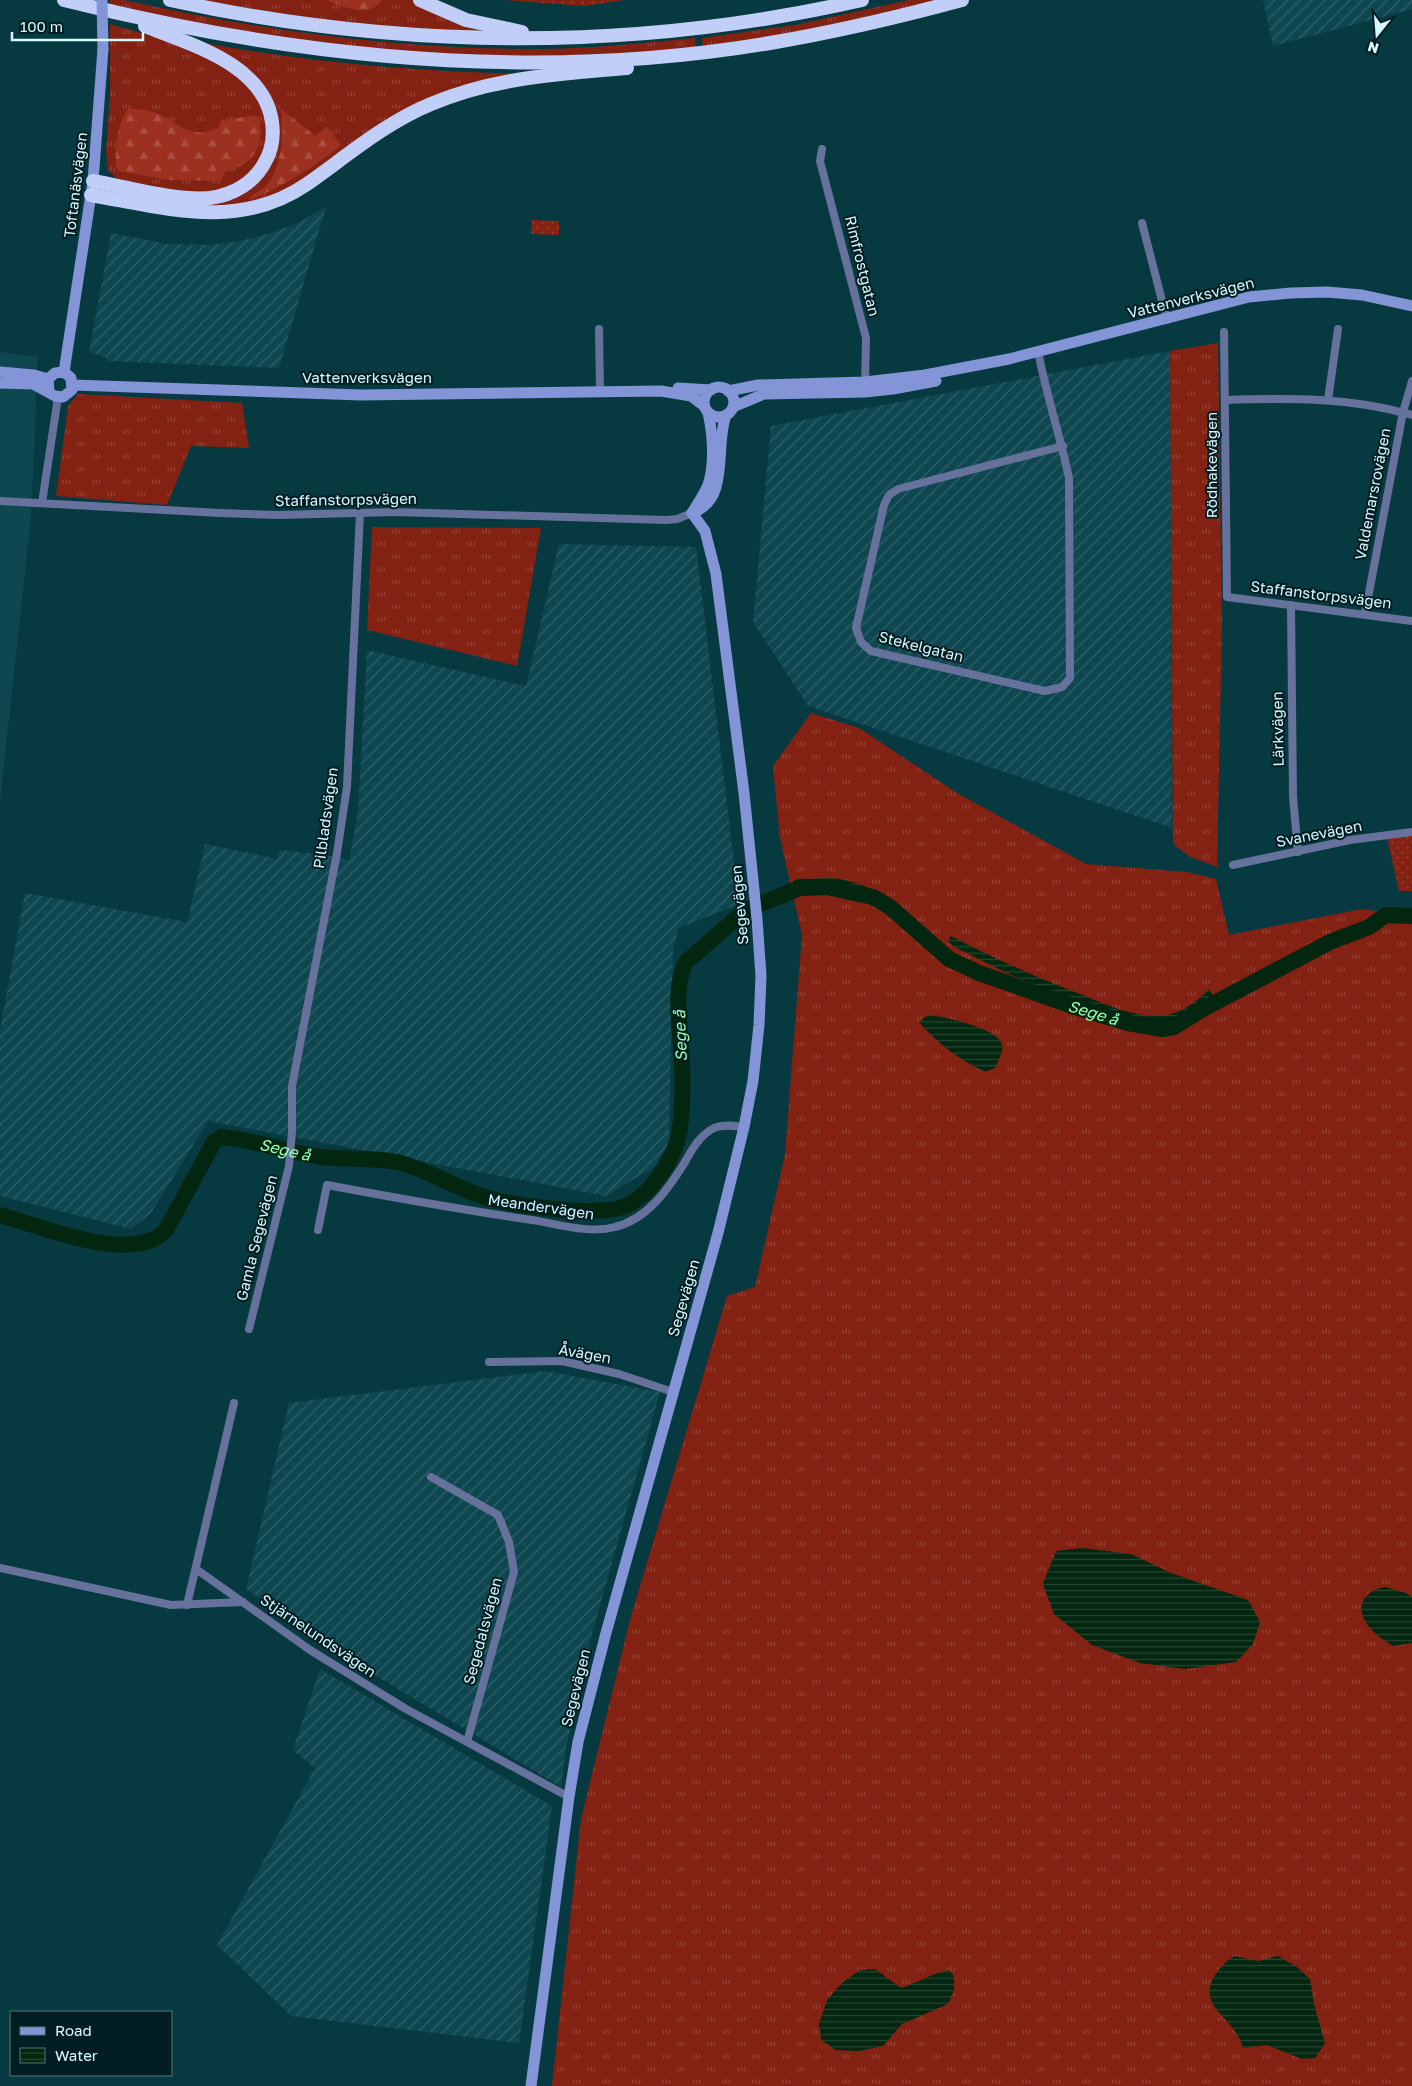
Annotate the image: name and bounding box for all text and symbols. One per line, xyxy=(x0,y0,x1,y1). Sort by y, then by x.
scale bar xyxy=(12,10,144,42)
north arrow xyxy=(1352,10,1402,60)
text: 100 m xyxy=(20,17,63,35)
text: N xyxy=(1365,38,1381,58)
street label: Toftanäsvägen xyxy=(60,131,90,239)
street label: Rimfrostgatan xyxy=(842,214,884,318)
street label: Vattenverksvägen xyxy=(1126,273,1256,321)
street label: Vattenverksvägen xyxy=(302,368,432,386)
street label: Rödhakevägen xyxy=(1202,412,1220,518)
street label: Valdemarsrovägen xyxy=(1350,426,1394,561)
street label: Staffanstorpsvägen xyxy=(275,489,417,509)
street label: Staffanstorpsvägen xyxy=(1250,576,1393,612)
street label: Stekelgatan xyxy=(877,627,966,665)
street label: Lärkvägen xyxy=(1267,691,1287,767)
street label: Pilbladsvägen xyxy=(309,766,341,870)
street label: Svanevägen xyxy=(1274,816,1363,850)
street label: Segevägen xyxy=(727,865,751,946)
water label: Sege å xyxy=(1066,995,1122,1030)
water label: Sege å xyxy=(669,1009,691,1062)
water label: Sege å xyxy=(258,1134,313,1165)
street label: Gamla Segevägen xyxy=(232,1173,280,1303)
street label: Meandervägen xyxy=(487,1190,596,1222)
street label: Segevägen xyxy=(663,1257,703,1338)
street label: Åvägen xyxy=(558,1340,613,1366)
street label: Segedalsvägen xyxy=(459,1575,505,1686)
street label: Stjärnelundsvägen xyxy=(257,1590,380,1681)
street label: Segevägen xyxy=(557,1647,593,1729)
legend xyxy=(10,2011,172,2076)
text: Road xyxy=(55,2021,92,2039)
text: Water xyxy=(55,2046,98,2064)

